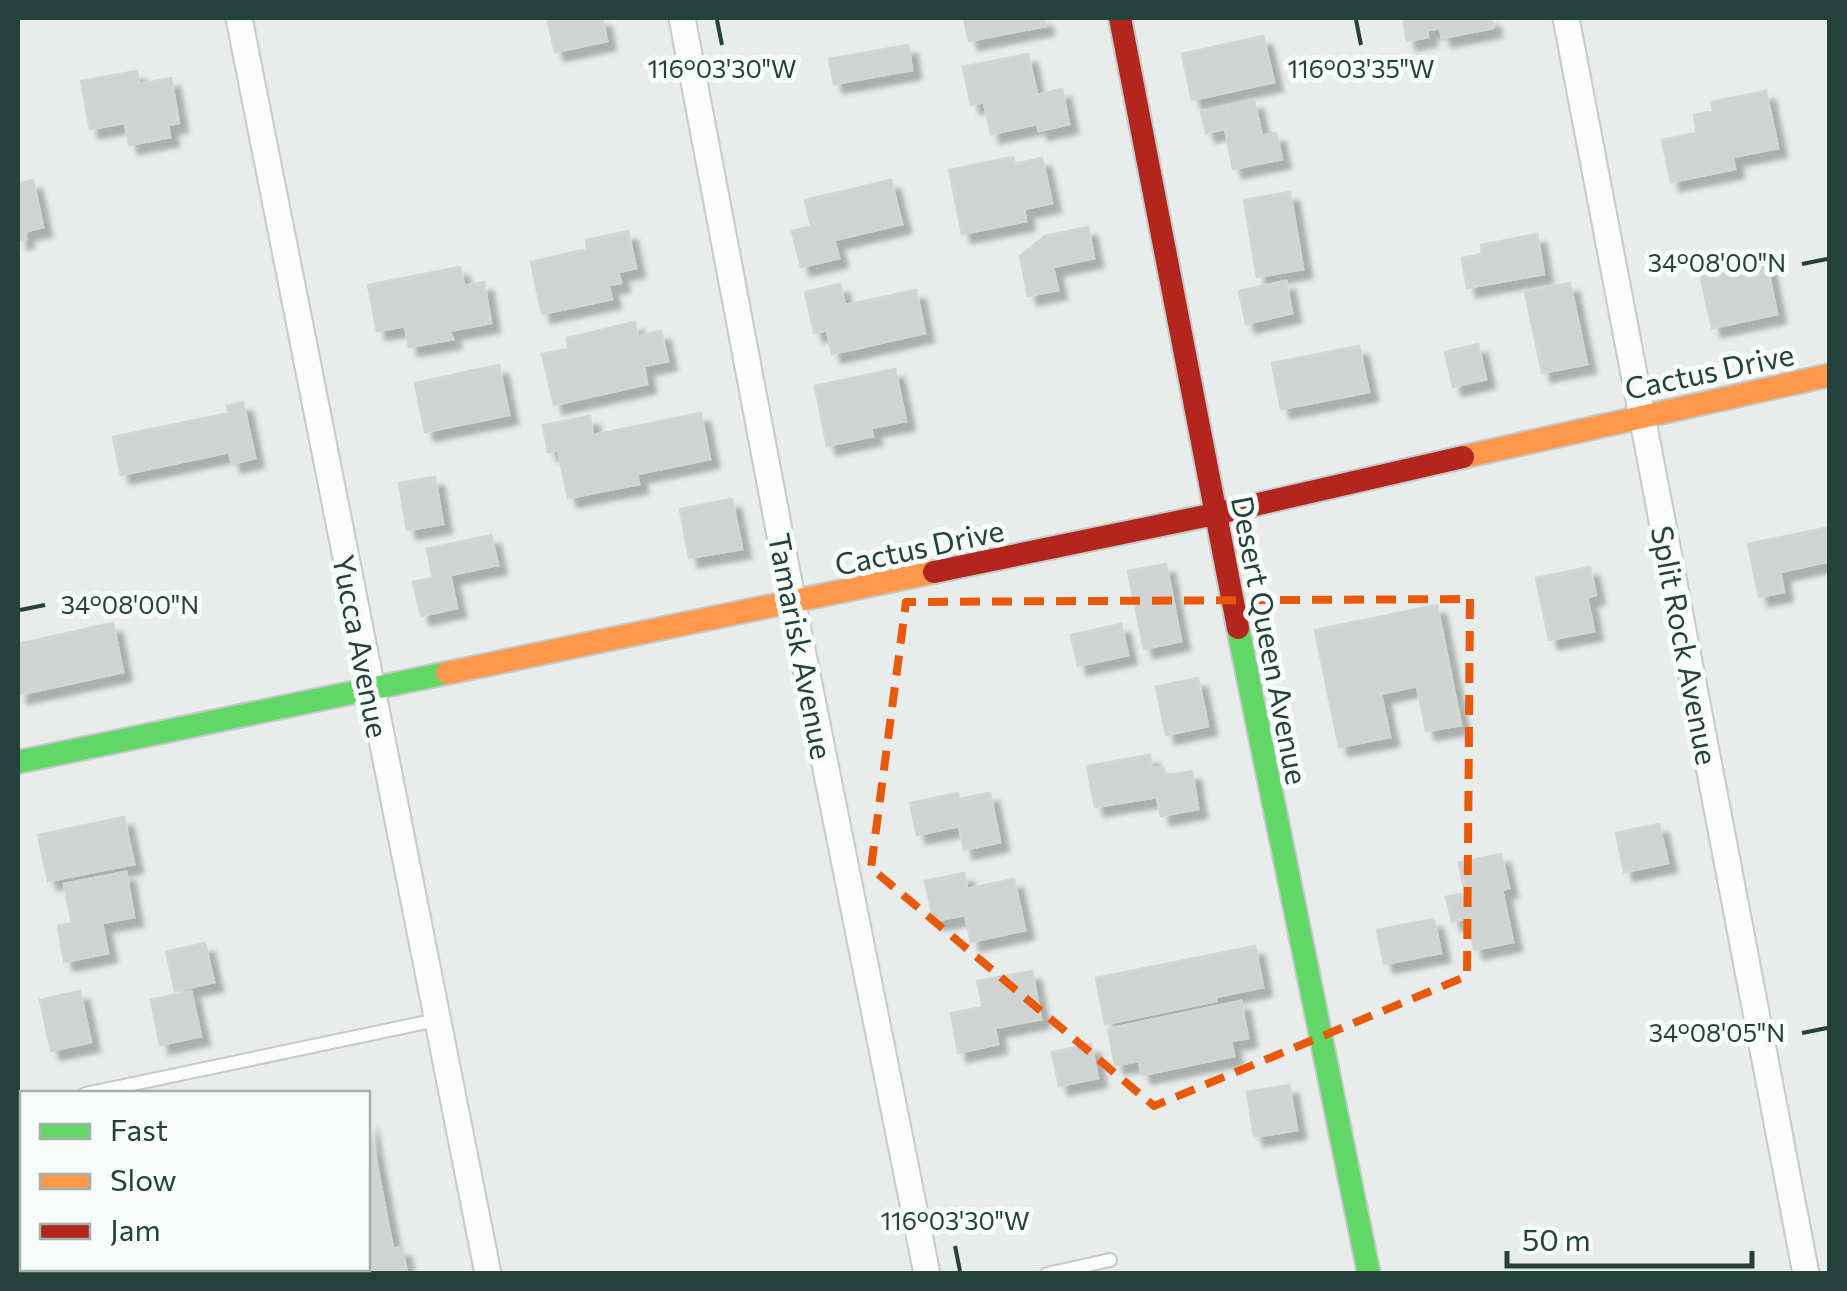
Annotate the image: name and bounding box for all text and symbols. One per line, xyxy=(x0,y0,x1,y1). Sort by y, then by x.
text: 116°03'30"W xyxy=(647,53,797,83)
text: 116°03'35"W xyxy=(1287,53,1435,83)
text: 34°08'00"N xyxy=(1648,247,1786,277)
street label: Cactus Drive xyxy=(1621,334,1797,406)
street label: Desert Queen Avenue xyxy=(1225,493,1317,787)
street label: Cactus Drive xyxy=(831,510,1007,582)
street label: Split Rock Avenue xyxy=(1645,522,1727,768)
street label: Tamarisk Avenue xyxy=(762,530,842,762)
street label: Yucca Avenue xyxy=(326,551,398,741)
text: 34°08'00"N xyxy=(61,589,199,619)
text: 34°08'05"N xyxy=(1649,1017,1785,1047)
legend xyxy=(20,1091,370,1271)
text: Fast xyxy=(110,1110,168,1147)
text: Slow xyxy=(110,1160,177,1197)
text: 116°03'30"W xyxy=(880,1205,1030,1235)
scale bar xyxy=(1507,1206,1752,1268)
text: Jam xyxy=(110,1210,161,1247)
text: 50 m xyxy=(1522,1220,1591,1257)

